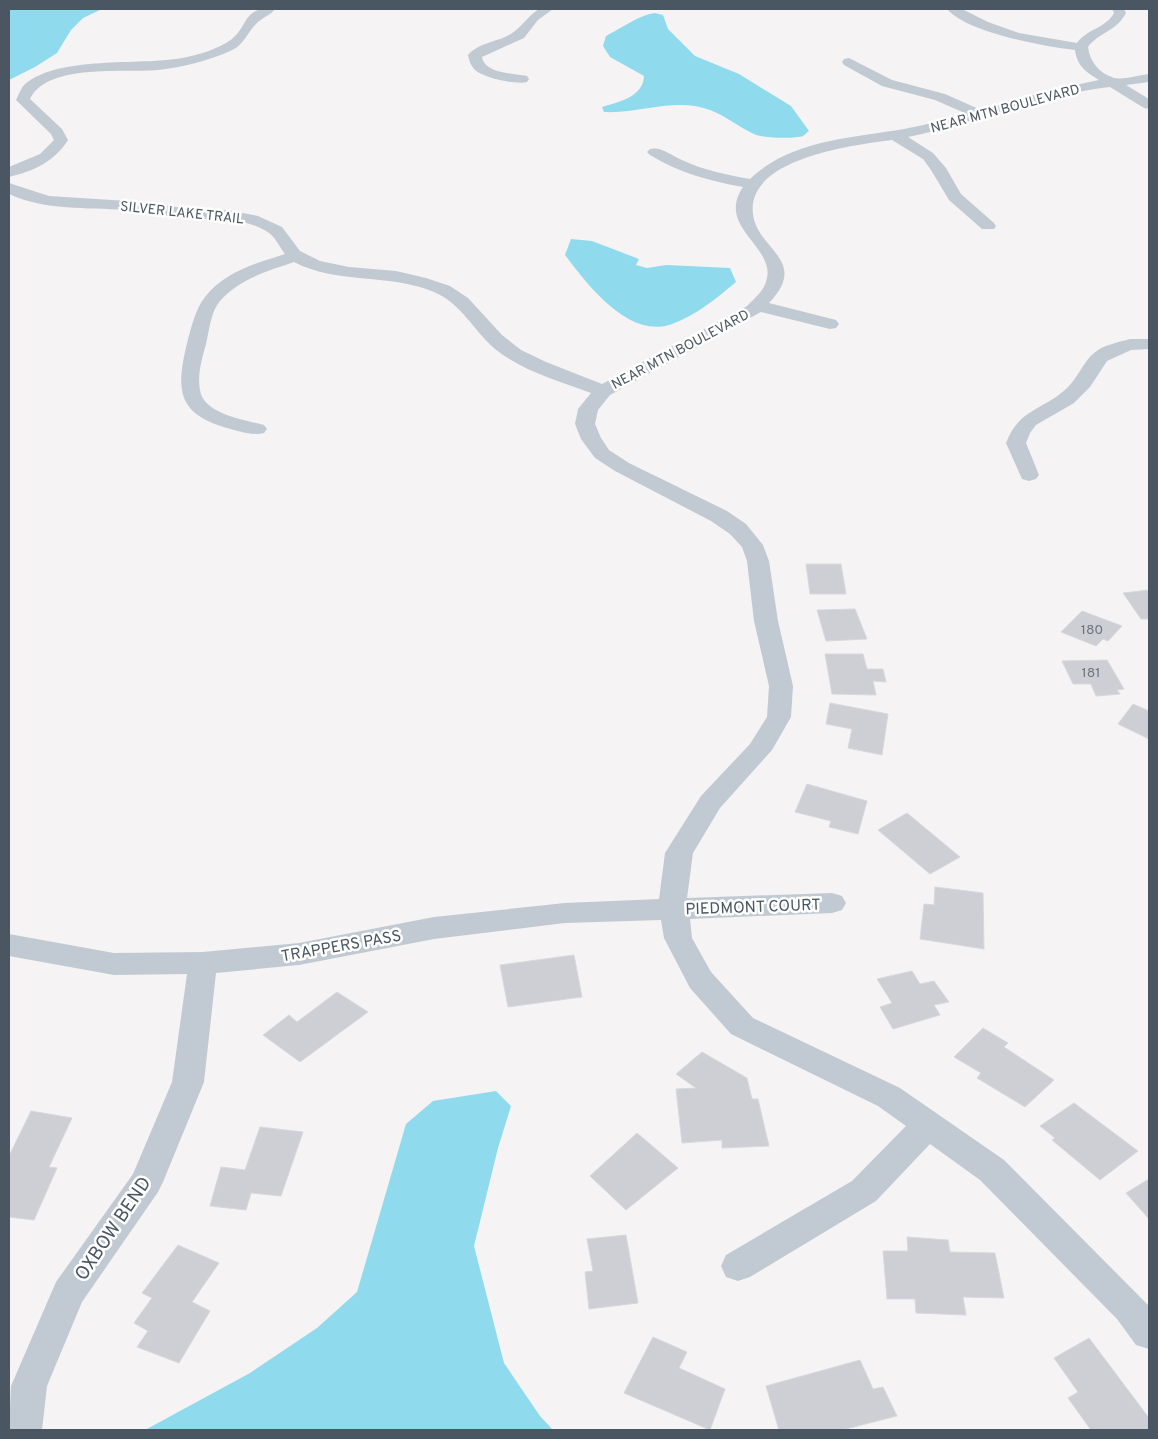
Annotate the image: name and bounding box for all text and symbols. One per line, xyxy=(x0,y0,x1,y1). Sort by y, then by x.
street label: NEAR MTN BOULEVARD xyxy=(929,81,1082,138)
street label: SILVER LAKE TRAIL xyxy=(119,199,245,228)
street label: NEAR MTN BOULEVARD xyxy=(609,307,753,394)
house number: 180 xyxy=(1081,622,1103,639)
house number: 181 xyxy=(1082,665,1100,682)
street label: PIEDMONT COURT xyxy=(685,896,821,920)
street label: TRAPPERS PASS xyxy=(280,927,403,967)
street label: OXBOW BEND xyxy=(70,1173,157,1286)

